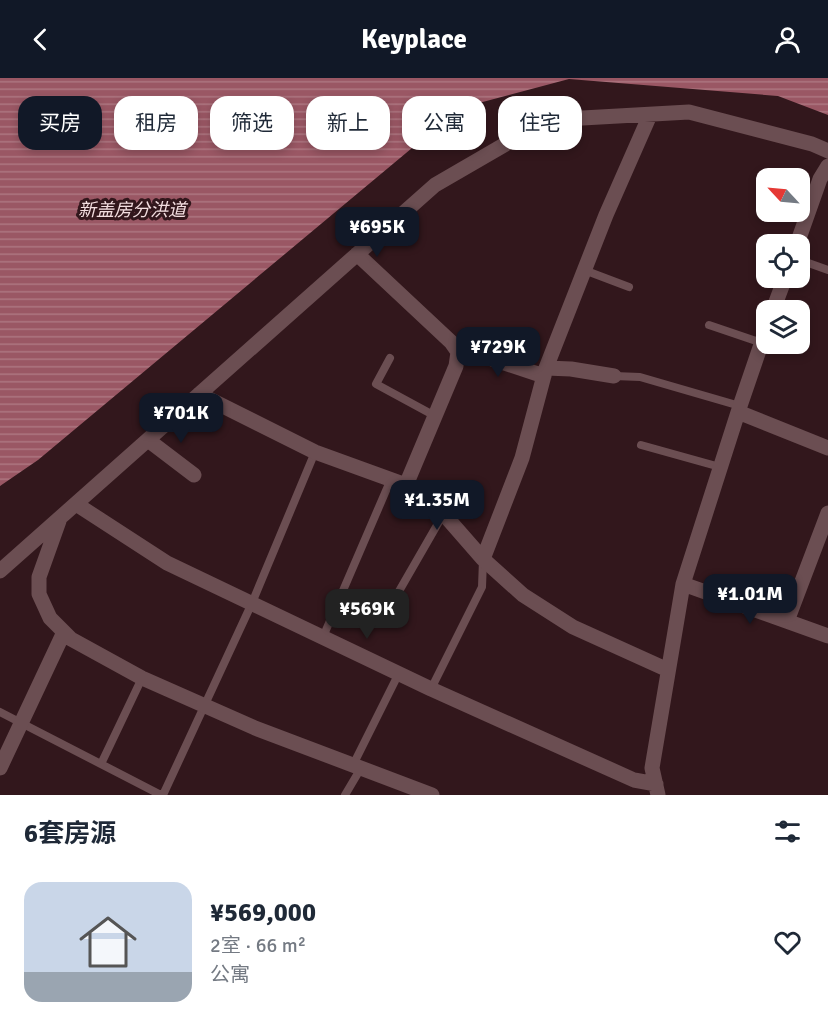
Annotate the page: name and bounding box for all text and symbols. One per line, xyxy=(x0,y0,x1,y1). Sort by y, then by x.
icon: back xyxy=(24,23,57,56)
text: Keyplace xyxy=(361,23,467,56)
icon: person xyxy=(771,23,804,56)
chip: 买房 xyxy=(18,96,102,150)
chip: 租房 xyxy=(114,96,198,150)
chip: 筛选 xyxy=(210,96,294,150)
chip: 新上 xyxy=(306,96,390,150)
chip: 公寓 xyxy=(402,96,486,150)
chip: 住宅 xyxy=(498,96,582,150)
north arrow xyxy=(756,168,810,222)
map controls xyxy=(756,168,810,354)
water label: 新盖房分洪道 xyxy=(78,199,189,221)
pin: ¥695K xyxy=(335,207,419,258)
text: ¥695K xyxy=(349,214,405,239)
button: locate xyxy=(756,234,810,288)
button: layers xyxy=(756,300,810,354)
pin: ¥729K xyxy=(456,327,540,378)
text: ¥729K xyxy=(470,334,526,359)
pin: ¥701K xyxy=(139,393,223,444)
text: ¥701K xyxy=(153,400,209,425)
pin: ¥1.35M xyxy=(388,480,486,531)
text: ¥1.35M xyxy=(404,487,470,512)
pin: ¥1.01M xyxy=(701,574,799,625)
text: ¥1.01M xyxy=(717,581,783,606)
pin: ¥569K xyxy=(325,589,409,640)
text: ¥569K xyxy=(339,596,395,621)
icon: filters xyxy=(771,815,804,848)
text: 6套房源 xyxy=(24,818,116,850)
text: ¥569,000 xyxy=(210,897,316,929)
icon: home xyxy=(72,906,144,978)
icon: heart xyxy=(771,926,804,959)
text: 2室 · 66 m² xyxy=(210,933,306,958)
text: 公寓 xyxy=(210,962,250,987)

